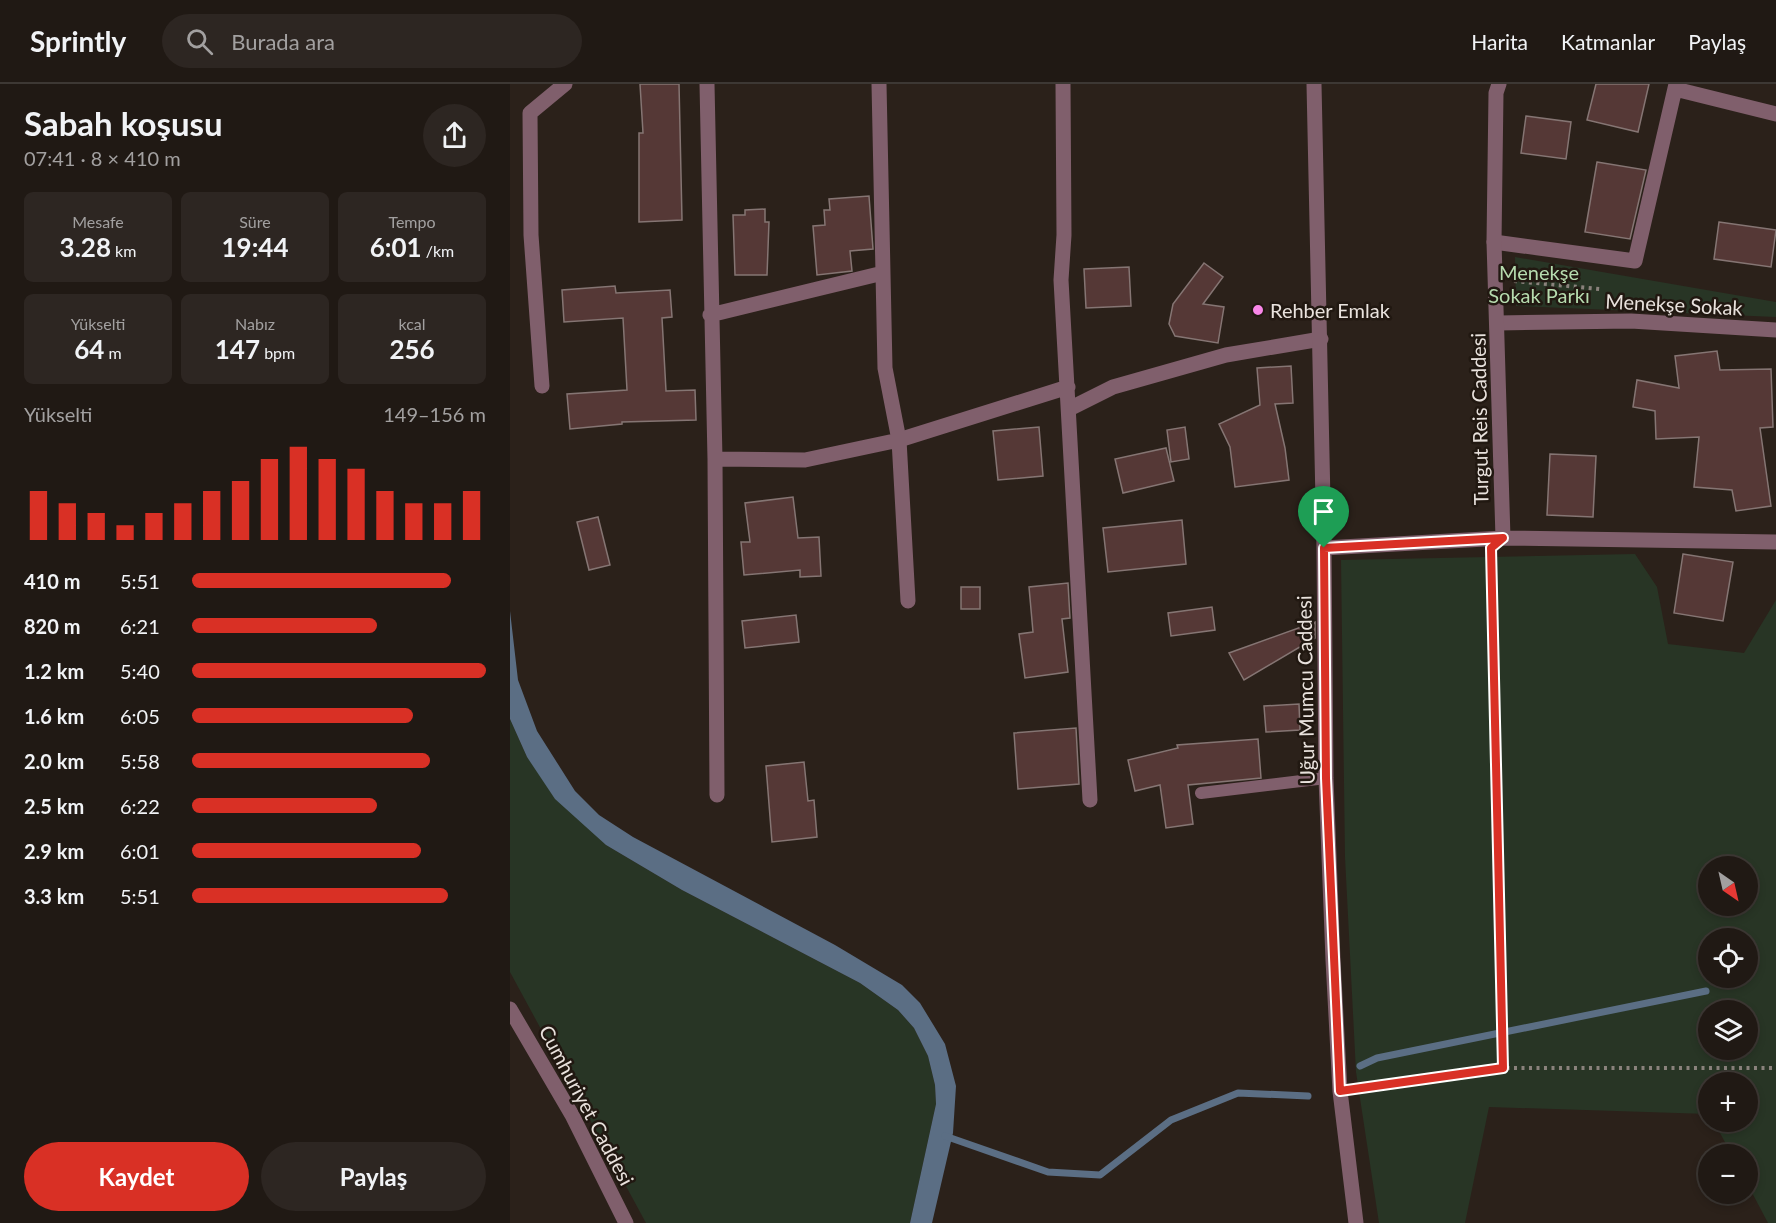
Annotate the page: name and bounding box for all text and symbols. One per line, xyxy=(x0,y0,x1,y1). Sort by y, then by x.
search box xyxy=(162,14,582,68)
text: Sprintly xyxy=(30,24,126,58)
icon: search xyxy=(183,25,216,58)
text: Burada ara xyxy=(231,28,335,55)
text: Harita xyxy=(1471,29,1528,54)
text: Katmanlar xyxy=(1561,29,1655,54)
text: Paylaş xyxy=(1688,29,1746,54)
text: Sabah koşusu xyxy=(24,103,223,143)
button: share xyxy=(423,104,486,167)
text: 07:41 · 8 × 410 m xyxy=(24,146,181,170)
text: Mesafe xyxy=(72,212,124,231)
text: Süre xyxy=(239,212,271,231)
text: Tempo xyxy=(388,212,436,231)
text: 3.28 xyxy=(60,231,111,263)
text: 19:44 xyxy=(221,231,289,263)
text: 6:01 xyxy=(370,231,422,263)
text: km xyxy=(111,241,136,260)
text: /km xyxy=(422,241,454,260)
park label: Menekşe Sokak Parkı xyxy=(1488,260,1590,307)
street label: Menekşe Sokak xyxy=(1605,288,1744,320)
place label: Rehber Emlak xyxy=(1270,298,1391,322)
marker: Rehber Emlak xyxy=(1251,303,1265,317)
text: Yükselti xyxy=(71,314,125,333)
text: Nabız xyxy=(235,314,275,333)
text: kcal xyxy=(398,314,426,333)
text: 64 xyxy=(74,333,104,365)
text: 147 xyxy=(215,333,260,365)
text: 256 xyxy=(389,333,435,365)
street label: Turgut Reis Caddesi xyxy=(1465,333,1493,505)
text: m xyxy=(104,343,122,362)
text: bpm xyxy=(260,343,295,362)
text: Yükselti xyxy=(24,402,92,426)
text: 149–156 m xyxy=(383,402,486,426)
pin xyxy=(1298,486,1349,548)
icon: arrive xyxy=(1307,495,1340,528)
text: 410 m xyxy=(24,569,80,593)
text: 5:51 xyxy=(120,569,160,593)
street label: Uğur Mumcu Caddesi xyxy=(1291,595,1319,785)
text: 820 m xyxy=(24,614,80,638)
text: 6:21 xyxy=(120,614,160,638)
text: 1.2 km xyxy=(24,659,84,683)
text: 5:40 xyxy=(120,659,160,683)
text: 1.6 km xyxy=(24,704,84,728)
text: 6:05 xyxy=(120,704,160,728)
text: 2.0 km xyxy=(24,749,84,773)
text: 5:58 xyxy=(120,749,160,773)
text: 2.5 km xyxy=(24,794,84,818)
text: 6:22 xyxy=(120,794,160,818)
text: 2.9 km xyxy=(24,839,84,863)
text: 6:01 xyxy=(120,839,160,863)
north arrow xyxy=(1698,856,1758,916)
map controls xyxy=(1698,856,1758,1204)
text: 3.3 km xyxy=(24,884,84,908)
text: 5:51 xyxy=(120,884,160,908)
button: locate xyxy=(1698,928,1758,988)
button: layers xyxy=(1698,1000,1758,1060)
street label: Cumhuriyet Caddesi xyxy=(535,1021,639,1189)
button: + xyxy=(1698,1072,1758,1132)
button: Kaydet xyxy=(24,1142,249,1211)
button: Paylaş xyxy=(261,1142,486,1211)
button: − xyxy=(1698,1144,1758,1204)

